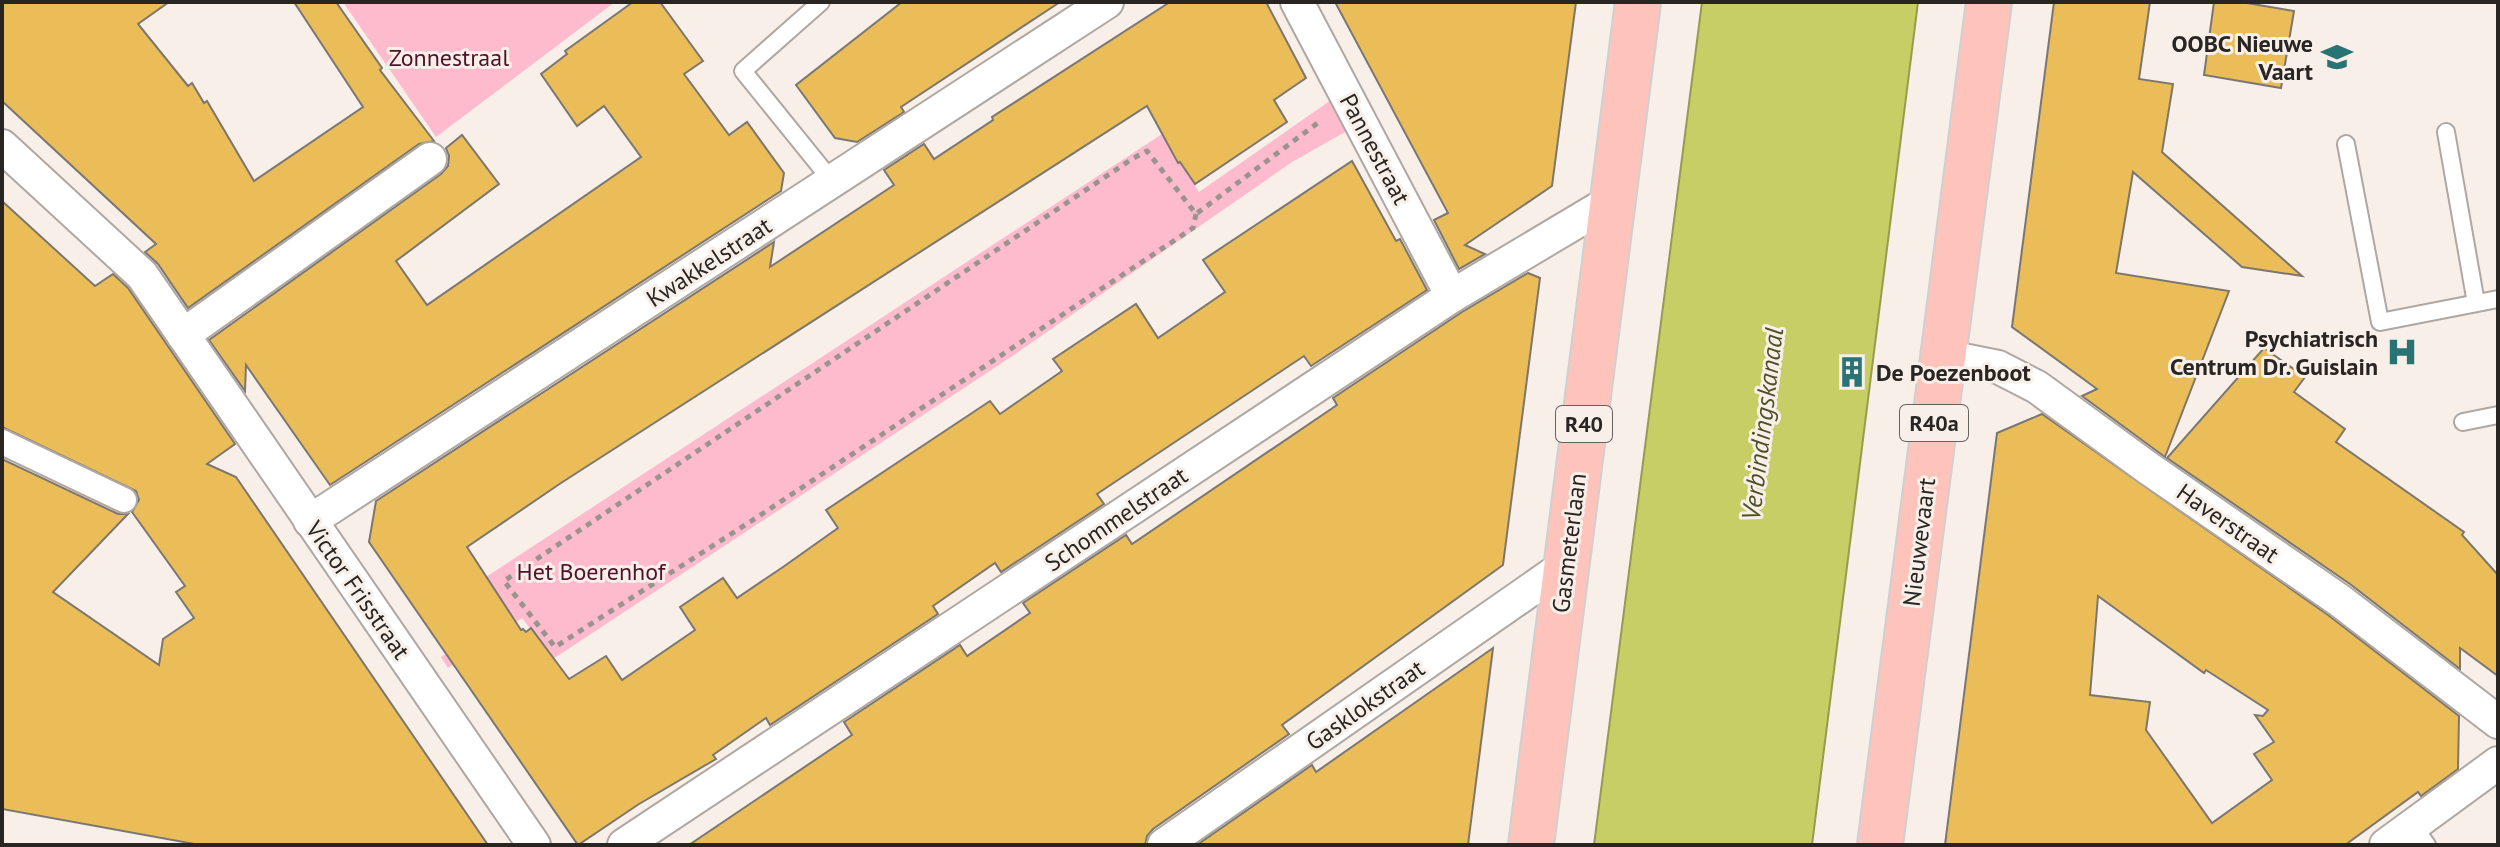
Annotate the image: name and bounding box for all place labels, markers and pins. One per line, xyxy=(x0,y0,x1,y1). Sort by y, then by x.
place label: OOBC Nieuwe Vaart xyxy=(2172,28,2314,87)
school or university icon: OOBC Nieuwe Vaart xyxy=(2320,40,2354,74)
place label: Psychiatrisch Centrum Dr. Guislain xyxy=(2170,323,2378,382)
hospital icon: Psychiatrisch Centrum Dr. Guislain xyxy=(2385,335,2419,369)
building icon: De Poezenboot xyxy=(1835,355,1869,389)
place label: De Poezenboot xyxy=(1876,357,2031,388)

